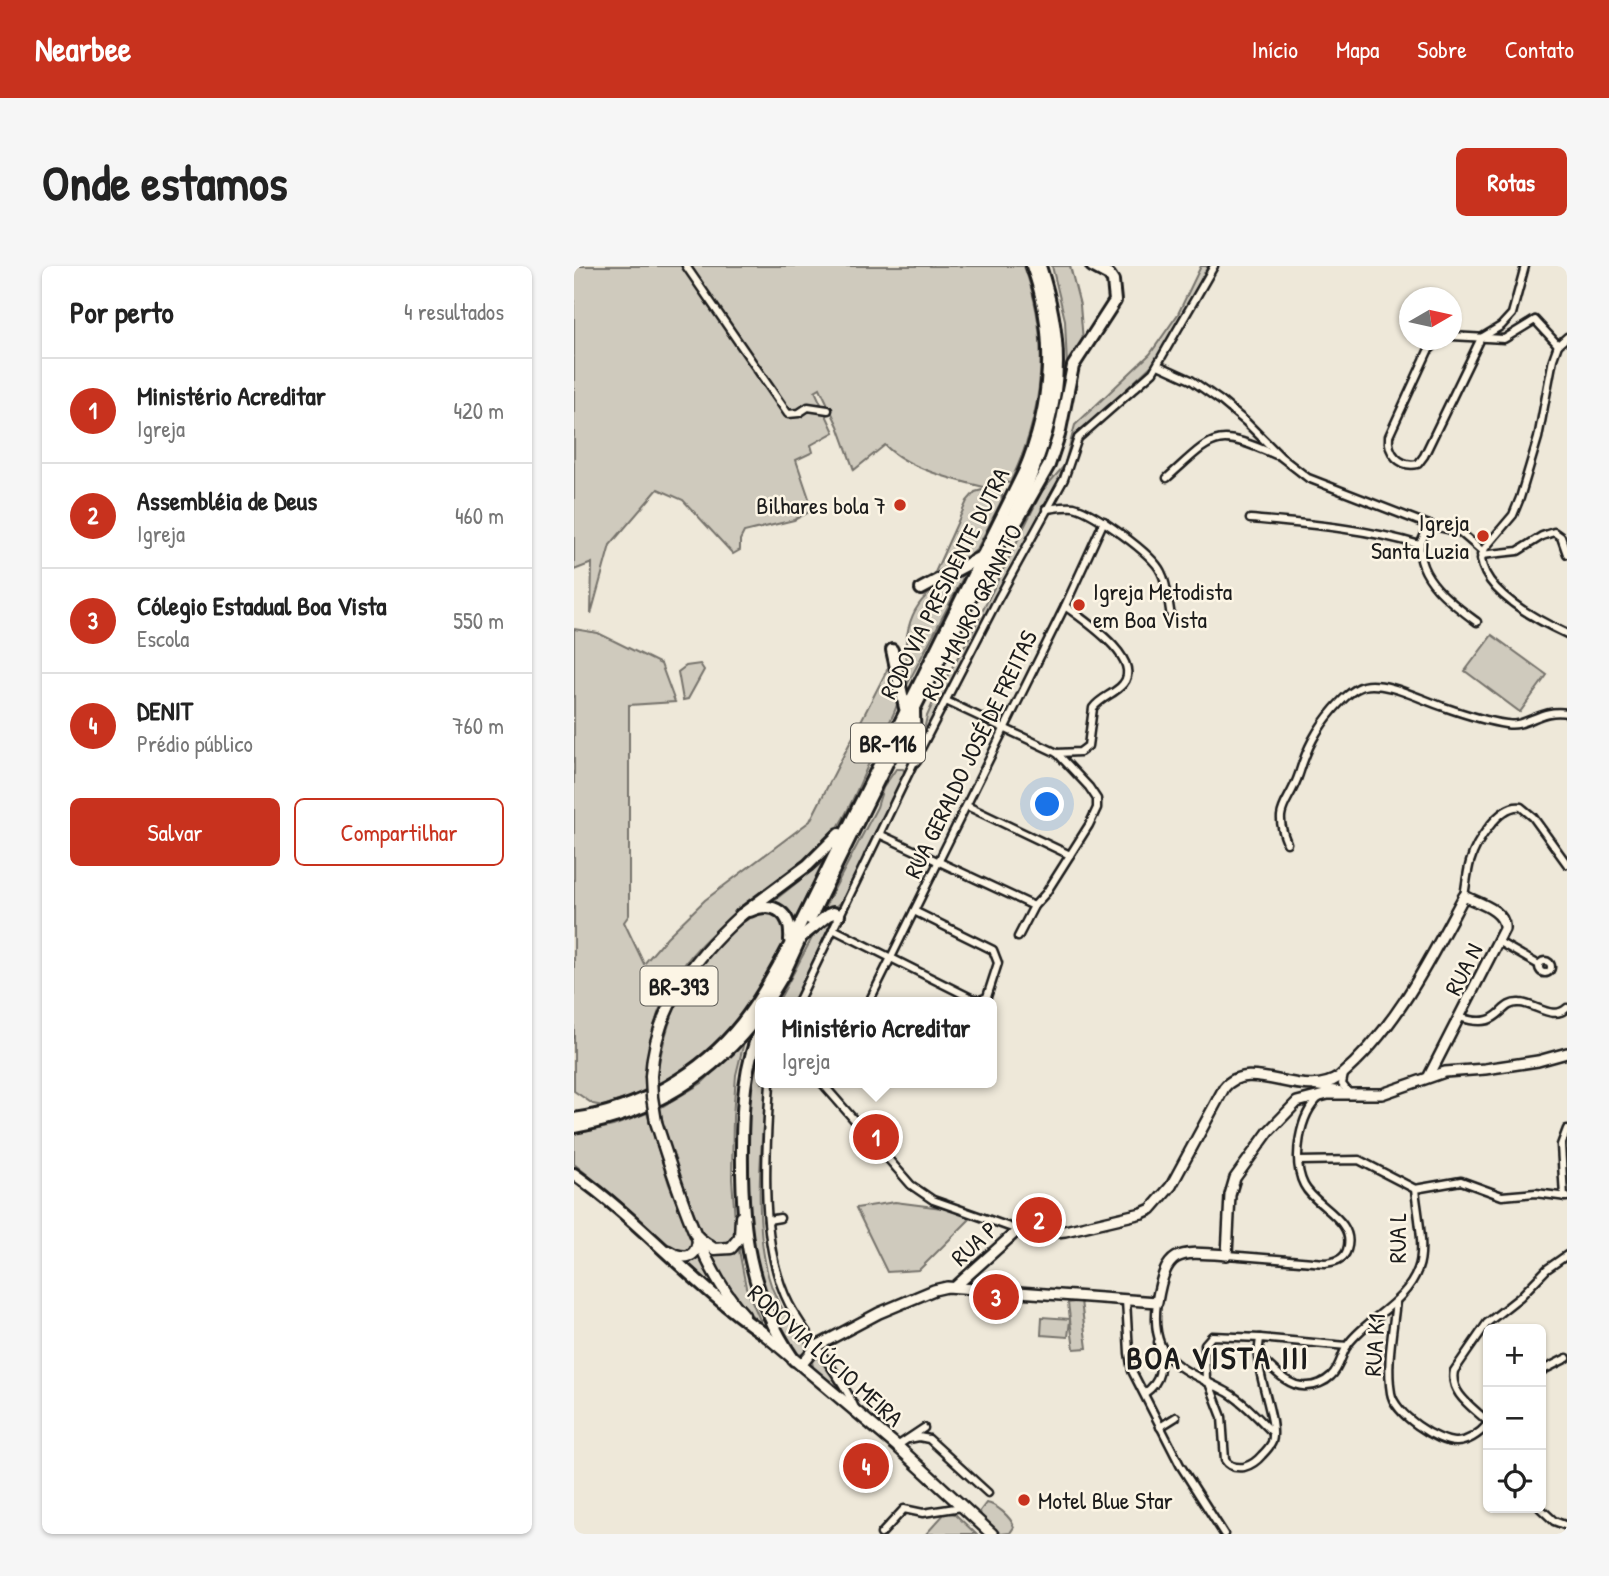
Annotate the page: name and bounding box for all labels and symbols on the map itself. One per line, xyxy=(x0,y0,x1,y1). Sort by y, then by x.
north arrow xyxy=(1399,287,1462,350)
street label: RODOVIA PRESIDENTE DUTRA xyxy=(872,462,1016,704)
place label: Bilhares bola 7 xyxy=(756,489,886,521)
marker: Bilhares bola 7 xyxy=(892,497,908,513)
place label: Igreja Santa Luzia xyxy=(1371,506,1469,566)
street label: RUA MAURO GRANATO xyxy=(913,519,1029,705)
marker: Igreja Santa Luzia xyxy=(1475,528,1491,544)
place label: Igreja Metodista em Boa Vista xyxy=(1093,575,1232,635)
marker: Igreja Metodista em Boa Vista xyxy=(1071,597,1087,613)
street label: RUA GERALDO JOSÉ DE FREITAS xyxy=(896,625,1044,883)
road number: BR-116 xyxy=(851,723,925,762)
your location xyxy=(1030,787,1064,821)
street label: RUA N xyxy=(1436,938,1490,1000)
road number: BR-393 xyxy=(640,966,718,1006)
pin: 1 xyxy=(853,1111,899,1163)
pin: 2 xyxy=(1016,1194,1062,1246)
street label: RUA P xyxy=(944,1213,1004,1273)
street label: RUA L xyxy=(1381,1213,1413,1263)
pin: 3 xyxy=(973,1271,1019,1323)
street label: RODOVIA LÚCIO MEIRA xyxy=(742,1277,911,1433)
street label: RUA K1 xyxy=(1356,1313,1392,1377)
district label: BOA VISTA III xyxy=(1126,1336,1310,1379)
pin: 4 xyxy=(843,1440,889,1492)
place label: Motel Blue Star xyxy=(1038,1484,1173,1516)
marker: Motel Blue Star xyxy=(1016,1492,1032,1508)

